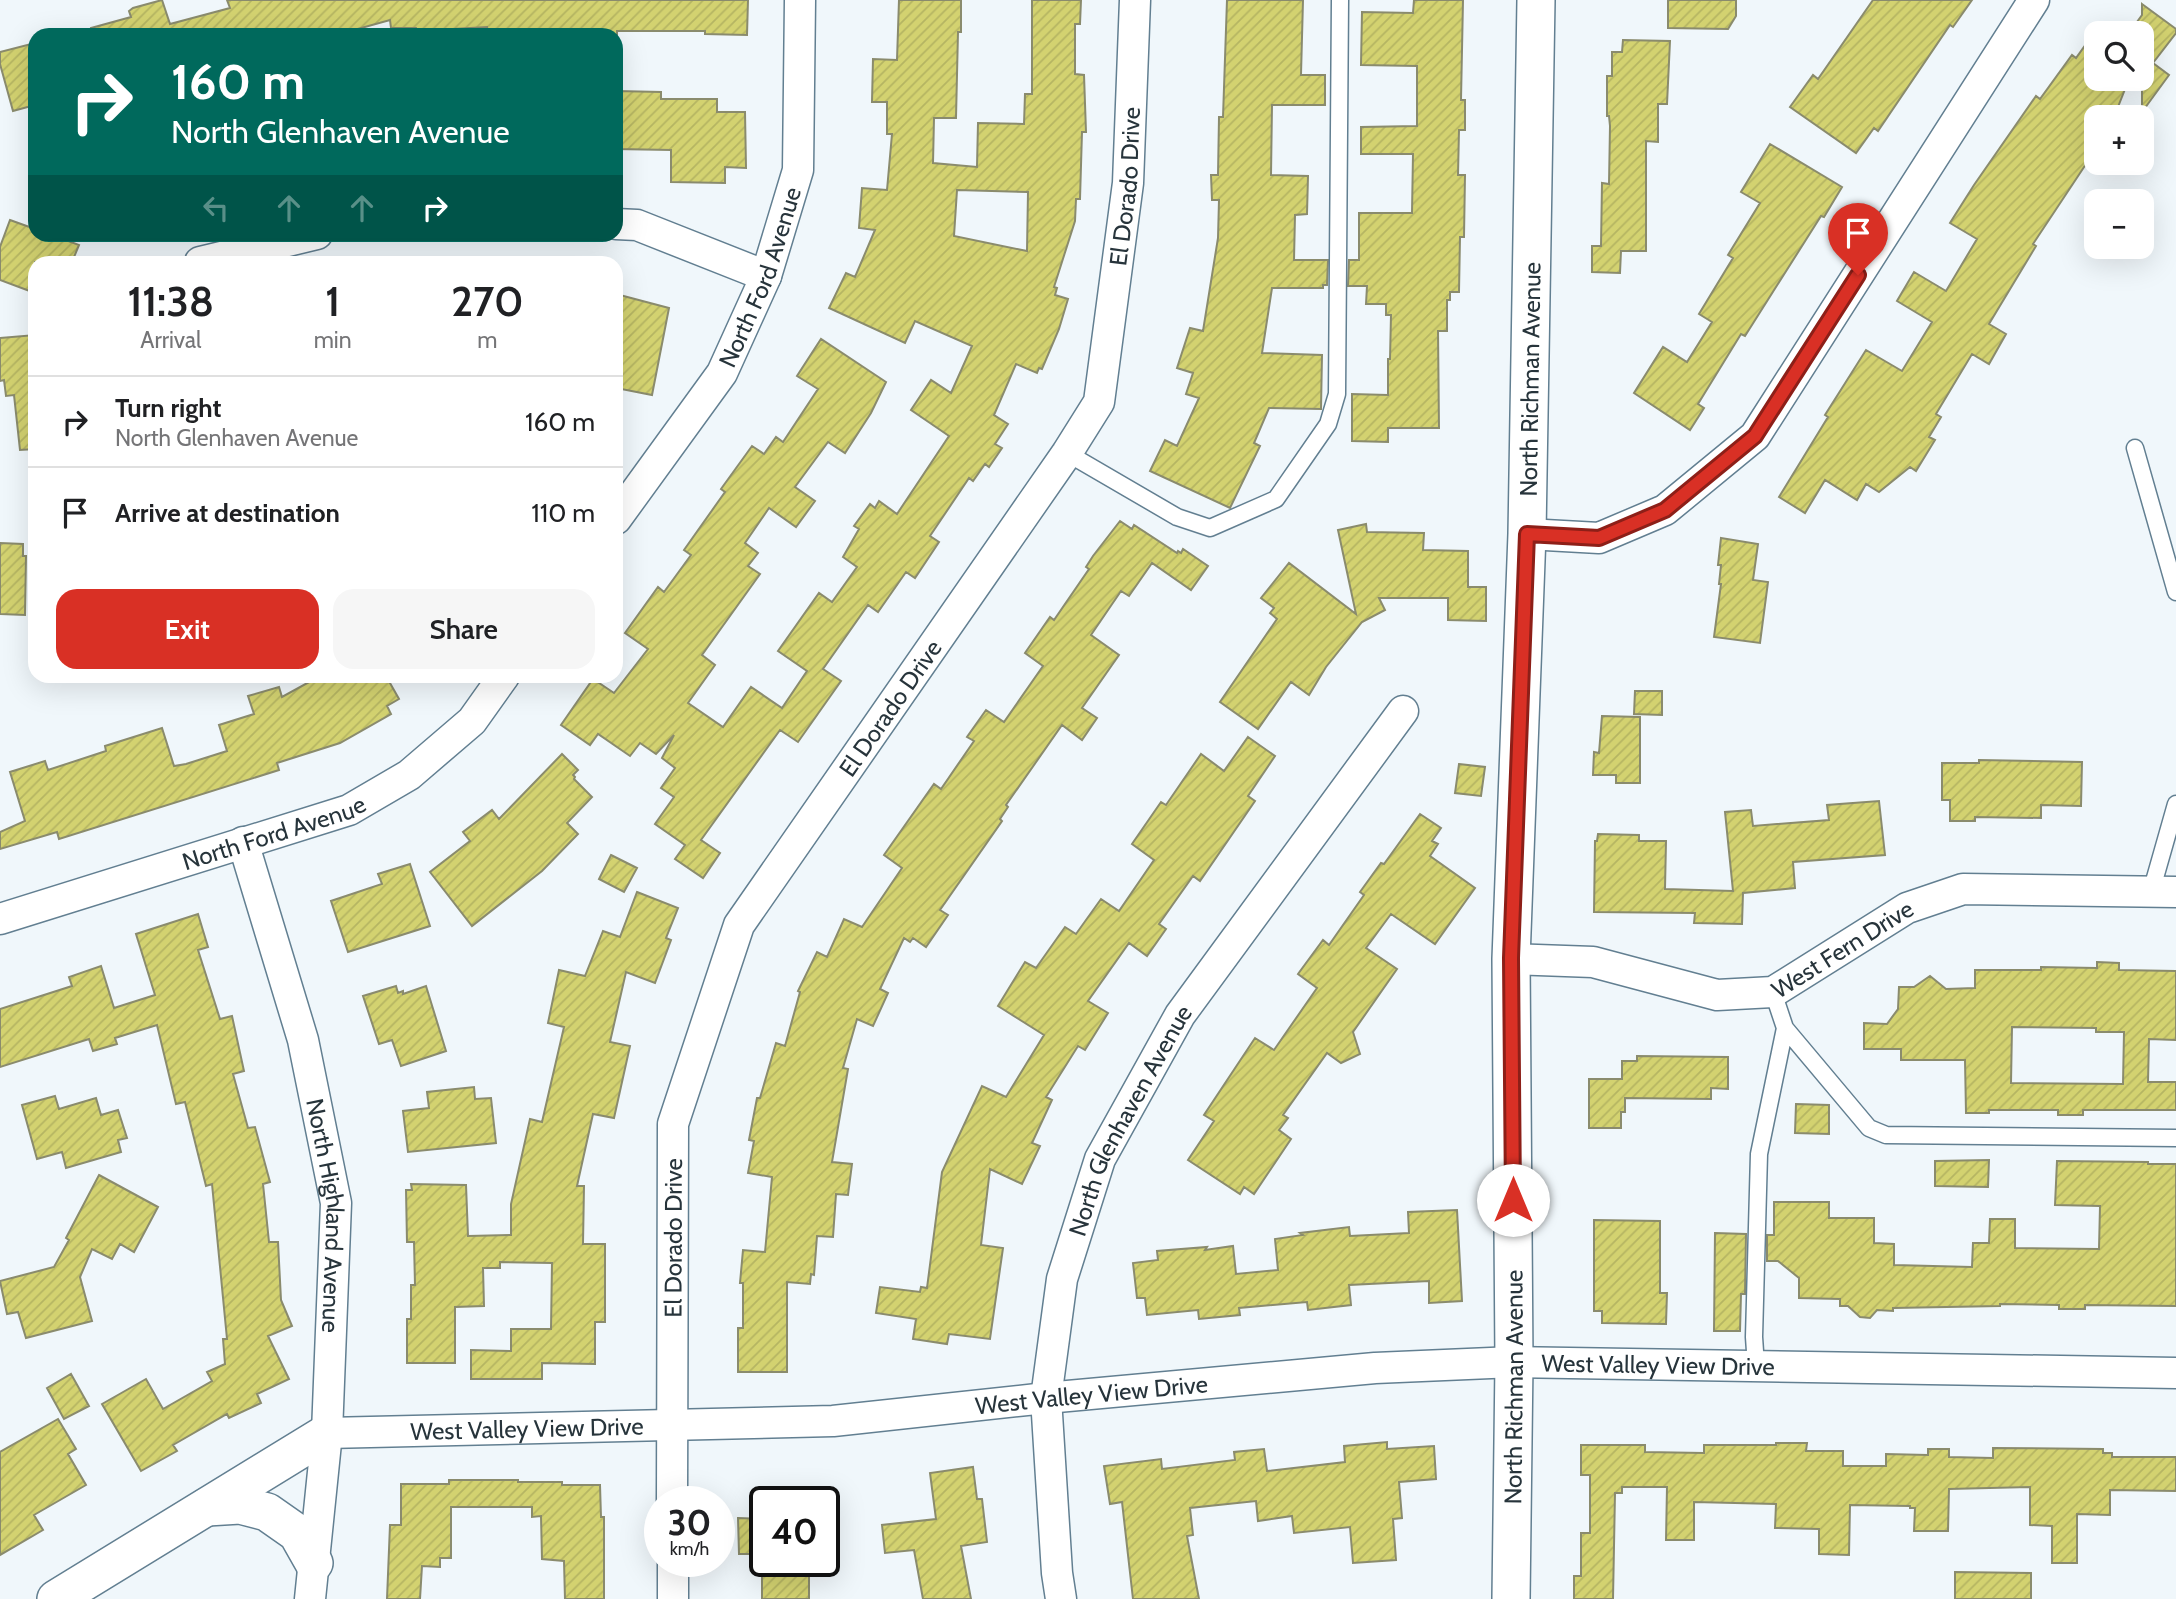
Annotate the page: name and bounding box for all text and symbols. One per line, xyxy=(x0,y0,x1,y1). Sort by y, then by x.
map controls xyxy=(2084,21,2154,259)
button: search xyxy=(2084,21,2154,91)
text: 160 m xyxy=(171,52,305,111)
icon: right xyxy=(56,56,147,147)
button: + xyxy=(2084,105,2154,175)
street label: El Dorado Drive xyxy=(1103,106,1145,268)
text: North Glenhaven Avenue xyxy=(171,112,510,151)
street label: North Ford Avenue xyxy=(712,183,807,372)
icon: left xyxy=(197,189,235,227)
icon: ahead xyxy=(270,189,308,227)
icon: ahead xyxy=(343,189,381,227)
icon: right xyxy=(416,189,454,227)
button: − xyxy=(2084,189,2154,259)
pin xyxy=(1828,203,1888,275)
icon: arrive xyxy=(1839,214,1877,252)
street label: North Richman Avenue xyxy=(1513,262,1546,497)
text: 11:38 xyxy=(127,275,214,327)
text: 1 xyxy=(325,275,340,327)
text: 270 xyxy=(451,275,524,327)
text: Arrival xyxy=(140,326,201,354)
text: min xyxy=(314,326,352,354)
text: m xyxy=(477,326,497,354)
text: Turn right xyxy=(115,392,221,424)
icon: right xyxy=(56,403,94,441)
text: 160 m xyxy=(525,406,595,438)
text: North Glenhaven Avenue xyxy=(115,424,358,452)
icon: arrive xyxy=(56,494,94,532)
text: Arrive at destination xyxy=(115,497,340,529)
text: 110 m xyxy=(531,497,595,529)
button: Exit xyxy=(56,589,319,669)
button: Share xyxy=(333,589,595,669)
street label: El Dorado Drive xyxy=(832,634,947,782)
street label: North Ford Avenue xyxy=(179,789,371,876)
street label: West Fern Drive xyxy=(1766,893,1918,1004)
street label: North Glenhaven Avenue xyxy=(1062,999,1197,1239)
street label: North Highland Avenue xyxy=(301,1096,351,1333)
street label: El Dorado Drive xyxy=(658,1158,687,1318)
position arrow xyxy=(1476,1163,1550,1237)
street label: North Richman Avenue xyxy=(1498,1270,1529,1505)
street label: West Valley View Drive xyxy=(1541,1348,1775,1381)
street label: West Valley View Drive xyxy=(974,1369,1209,1420)
street label: West Valley View Drive xyxy=(410,1411,644,1446)
speed limit sign: 40 xyxy=(749,1486,840,1577)
text: 30 xyxy=(668,1501,711,1544)
text: km/h xyxy=(670,1538,709,1560)

